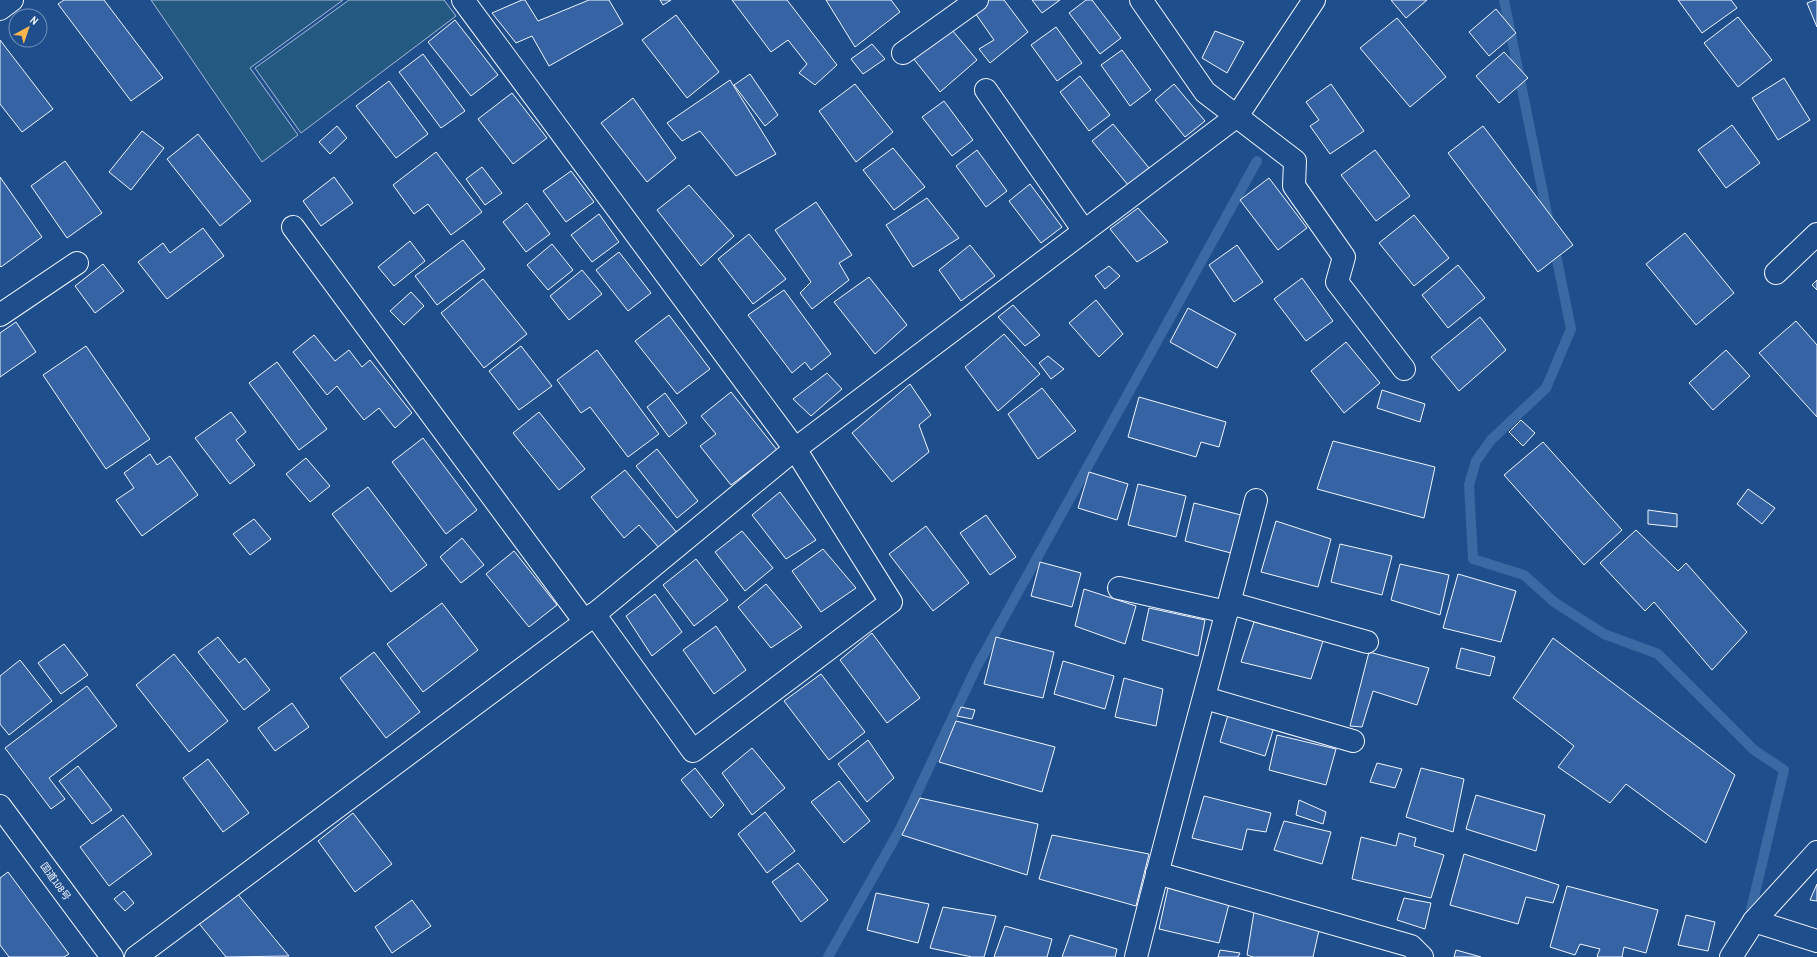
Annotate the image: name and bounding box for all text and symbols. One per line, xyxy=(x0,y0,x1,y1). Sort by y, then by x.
north arrow xyxy=(8,8,48,48)
text: N xyxy=(27,13,41,28)
street label: 国道108号 xyxy=(37,860,74,903)

